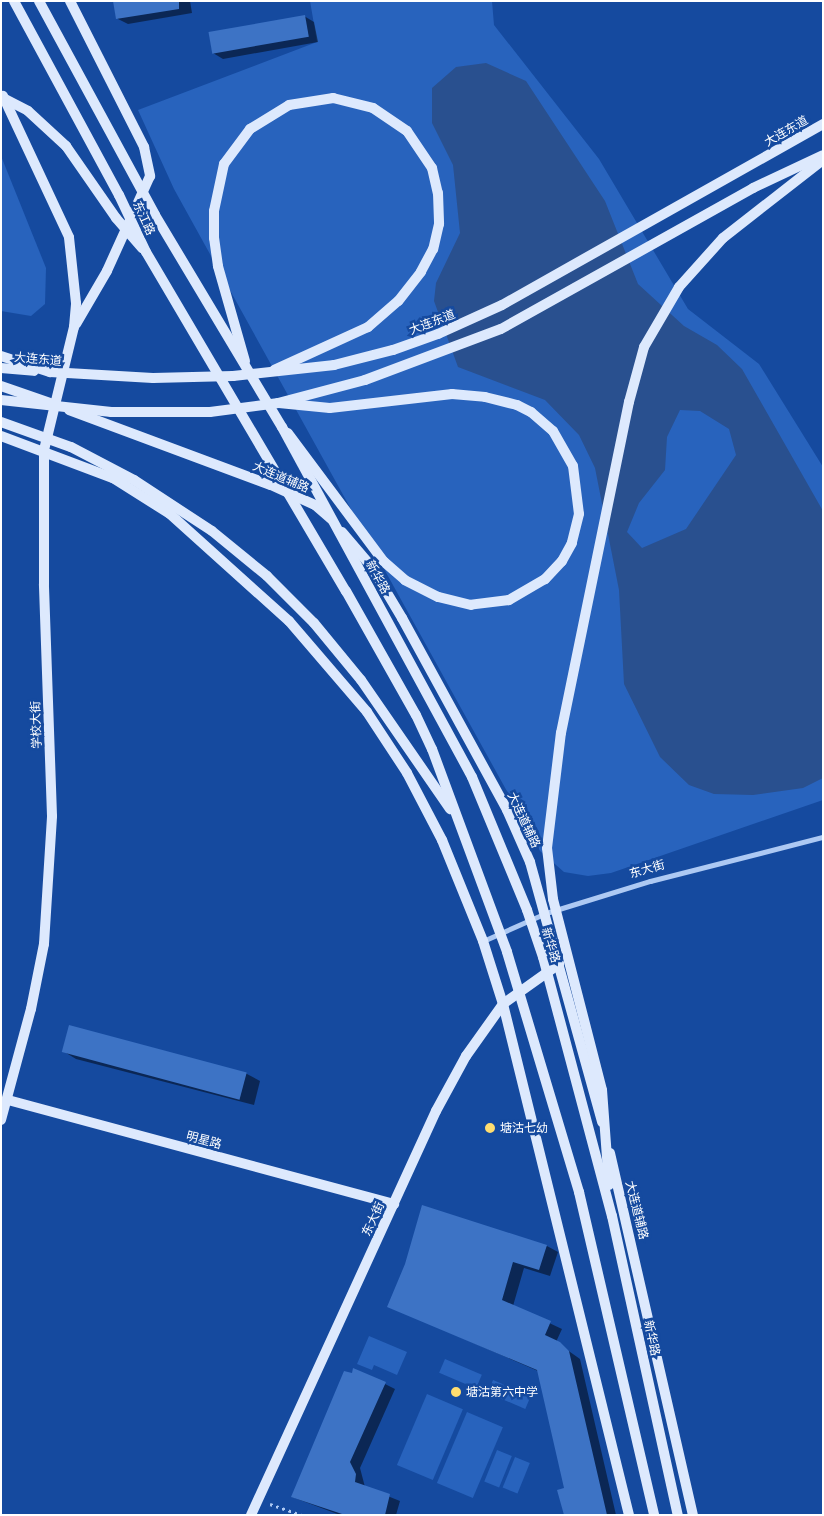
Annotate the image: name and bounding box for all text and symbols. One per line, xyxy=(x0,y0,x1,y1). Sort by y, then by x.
street label: 大连东道 xyxy=(762,113,810,149)
street label: 东江路 xyxy=(130,199,158,237)
street label: 大连东道 xyxy=(407,307,457,337)
street label: 大连东道 xyxy=(13,350,63,368)
street label: 大连道辅路 xyxy=(251,459,311,495)
street label: 新华路 xyxy=(363,558,393,596)
street label: 学校大街 xyxy=(28,701,44,749)
street label: 大连道辅路 xyxy=(505,790,543,850)
street label: 东大街 xyxy=(628,857,666,881)
street label: 新华路 xyxy=(539,926,563,964)
place label: 塘沽七幼 xyxy=(500,1121,548,1135)
marker: 塘沽七幼 xyxy=(484,1122,496,1134)
street label: 明星路 xyxy=(185,1128,223,1152)
street label: 大连道辅路 xyxy=(623,1179,651,1241)
street label: 东大街 xyxy=(359,1200,387,1238)
street label: 新华路 xyxy=(641,1319,663,1357)
place label: 塘沽第六中学 xyxy=(466,1385,538,1399)
marker: 塘沽第六中学 xyxy=(450,1386,462,1398)

